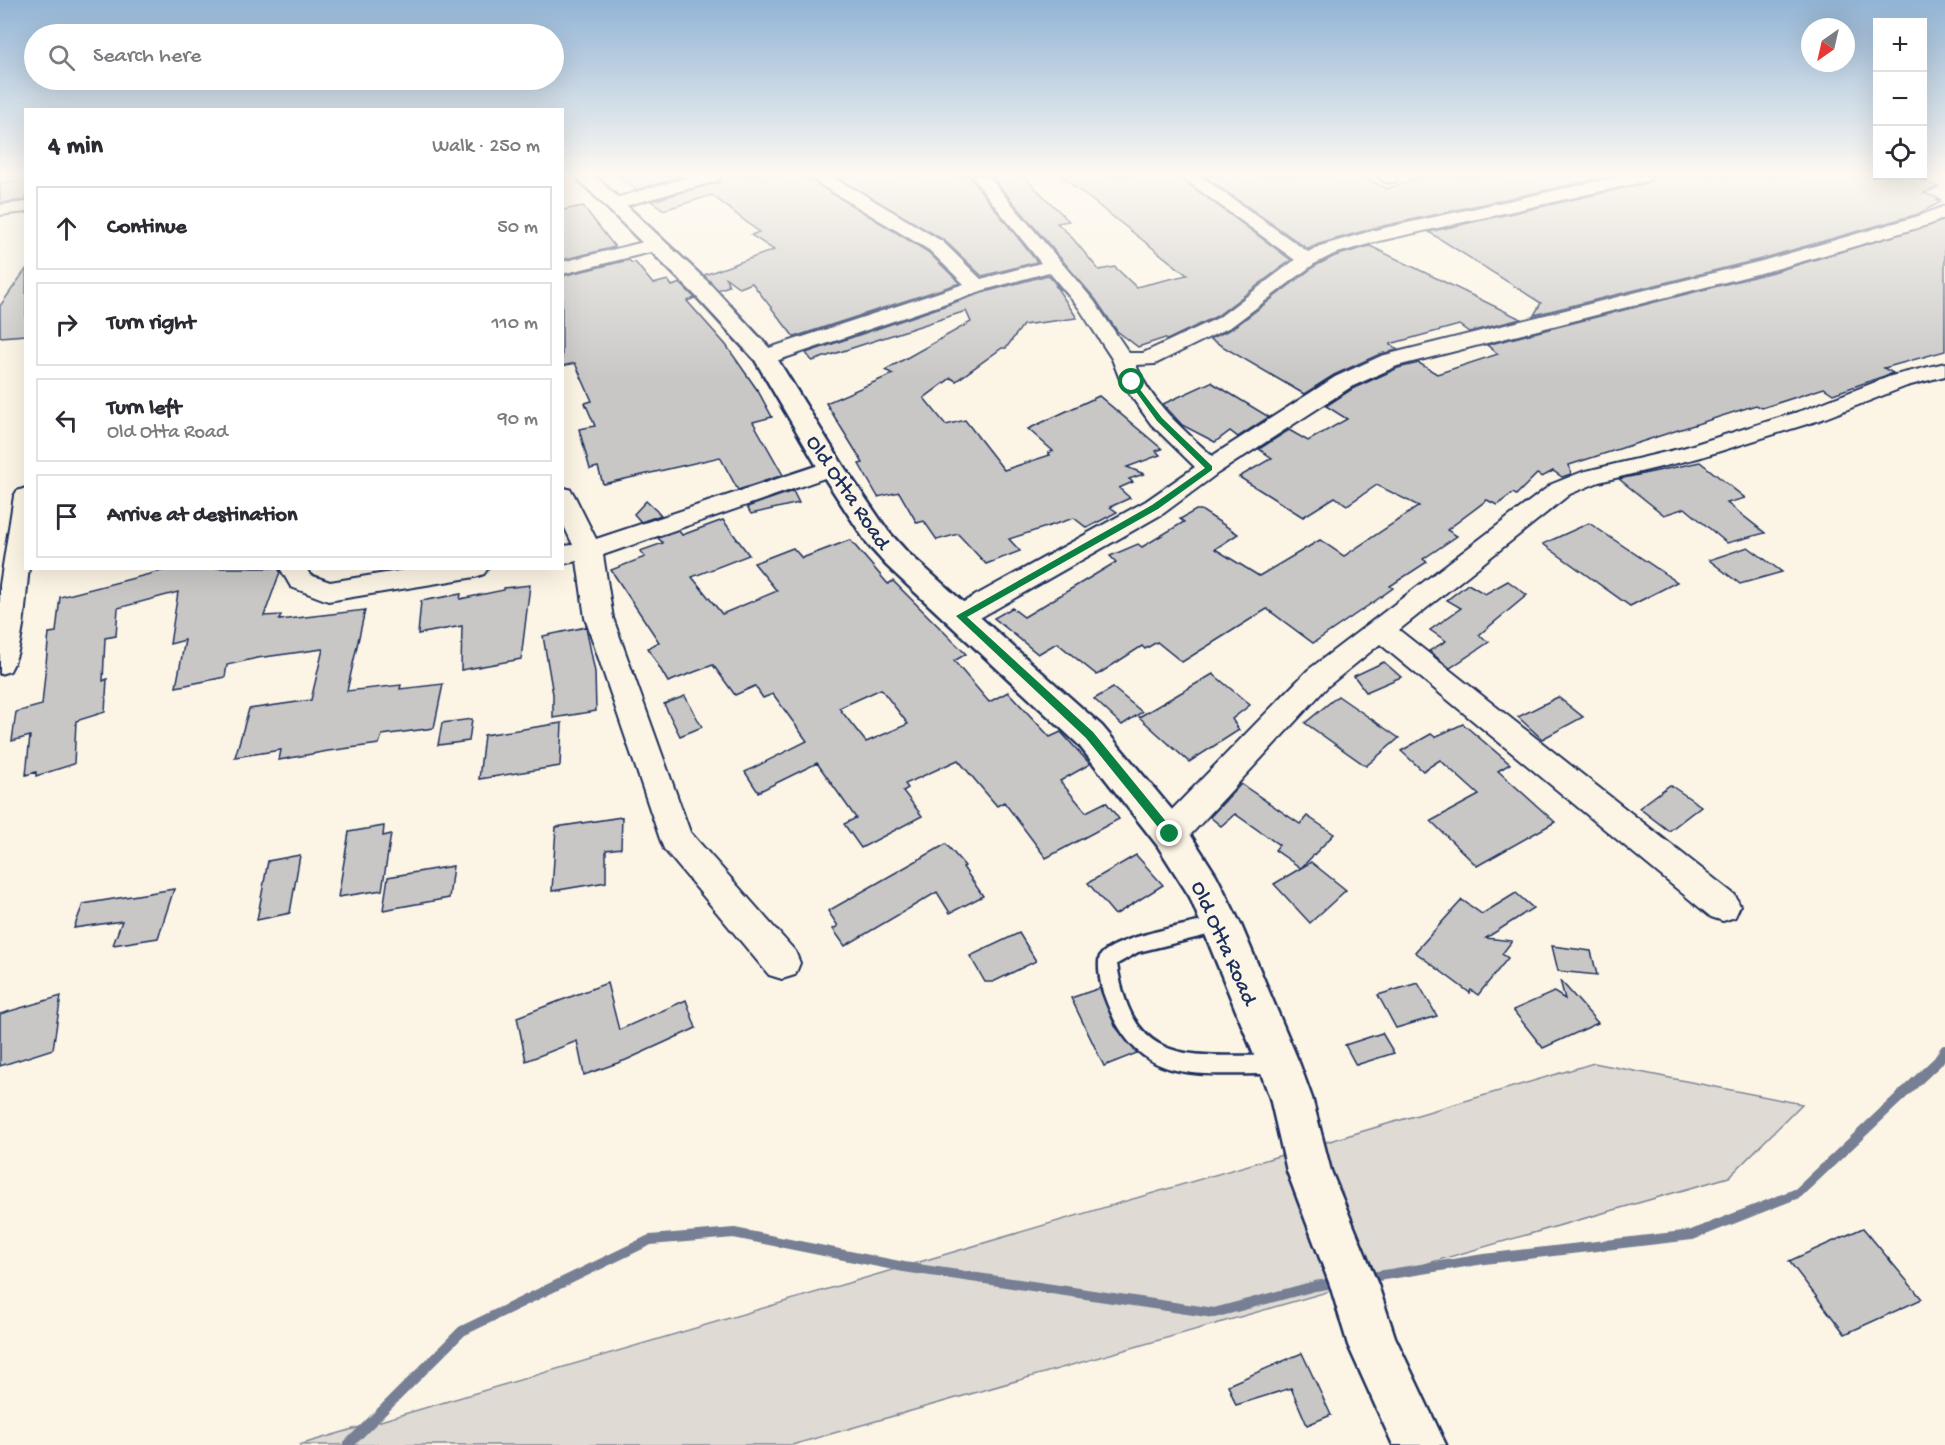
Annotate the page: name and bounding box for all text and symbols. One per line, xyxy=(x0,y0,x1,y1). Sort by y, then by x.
north arrow xyxy=(1801,18,1855,72)
map controls xyxy=(1873,18,1927,180)
button: + xyxy=(1873,18,1927,72)
search box xyxy=(24,24,564,90)
icon: search xyxy=(45,41,78,74)
text: Search here xyxy=(93,44,201,70)
button: − xyxy=(1873,72,1927,126)
button: locate xyxy=(1873,126,1927,180)
text: 4 min xyxy=(48,132,103,163)
text: Walk · 250 m xyxy=(432,136,540,159)
icon: ahead xyxy=(50,212,83,245)
text: Continue xyxy=(107,215,187,241)
text: 50 m xyxy=(497,217,538,240)
icon: right xyxy=(50,308,83,341)
text: Turn right xyxy=(107,311,195,337)
text: 110 m xyxy=(492,313,538,336)
route start xyxy=(1118,368,1144,394)
text: Turn left xyxy=(107,396,181,422)
icon: left xyxy=(50,404,83,437)
text: 90 m xyxy=(498,409,538,432)
text: Old Otta Road xyxy=(107,422,228,445)
street label: Old Otta Road xyxy=(799,431,896,557)
icon: arrive xyxy=(50,500,83,533)
text: Arrive at destination xyxy=(107,503,297,529)
route end xyxy=(1156,820,1182,846)
street label: Old Otta Road xyxy=(1183,878,1262,1012)

